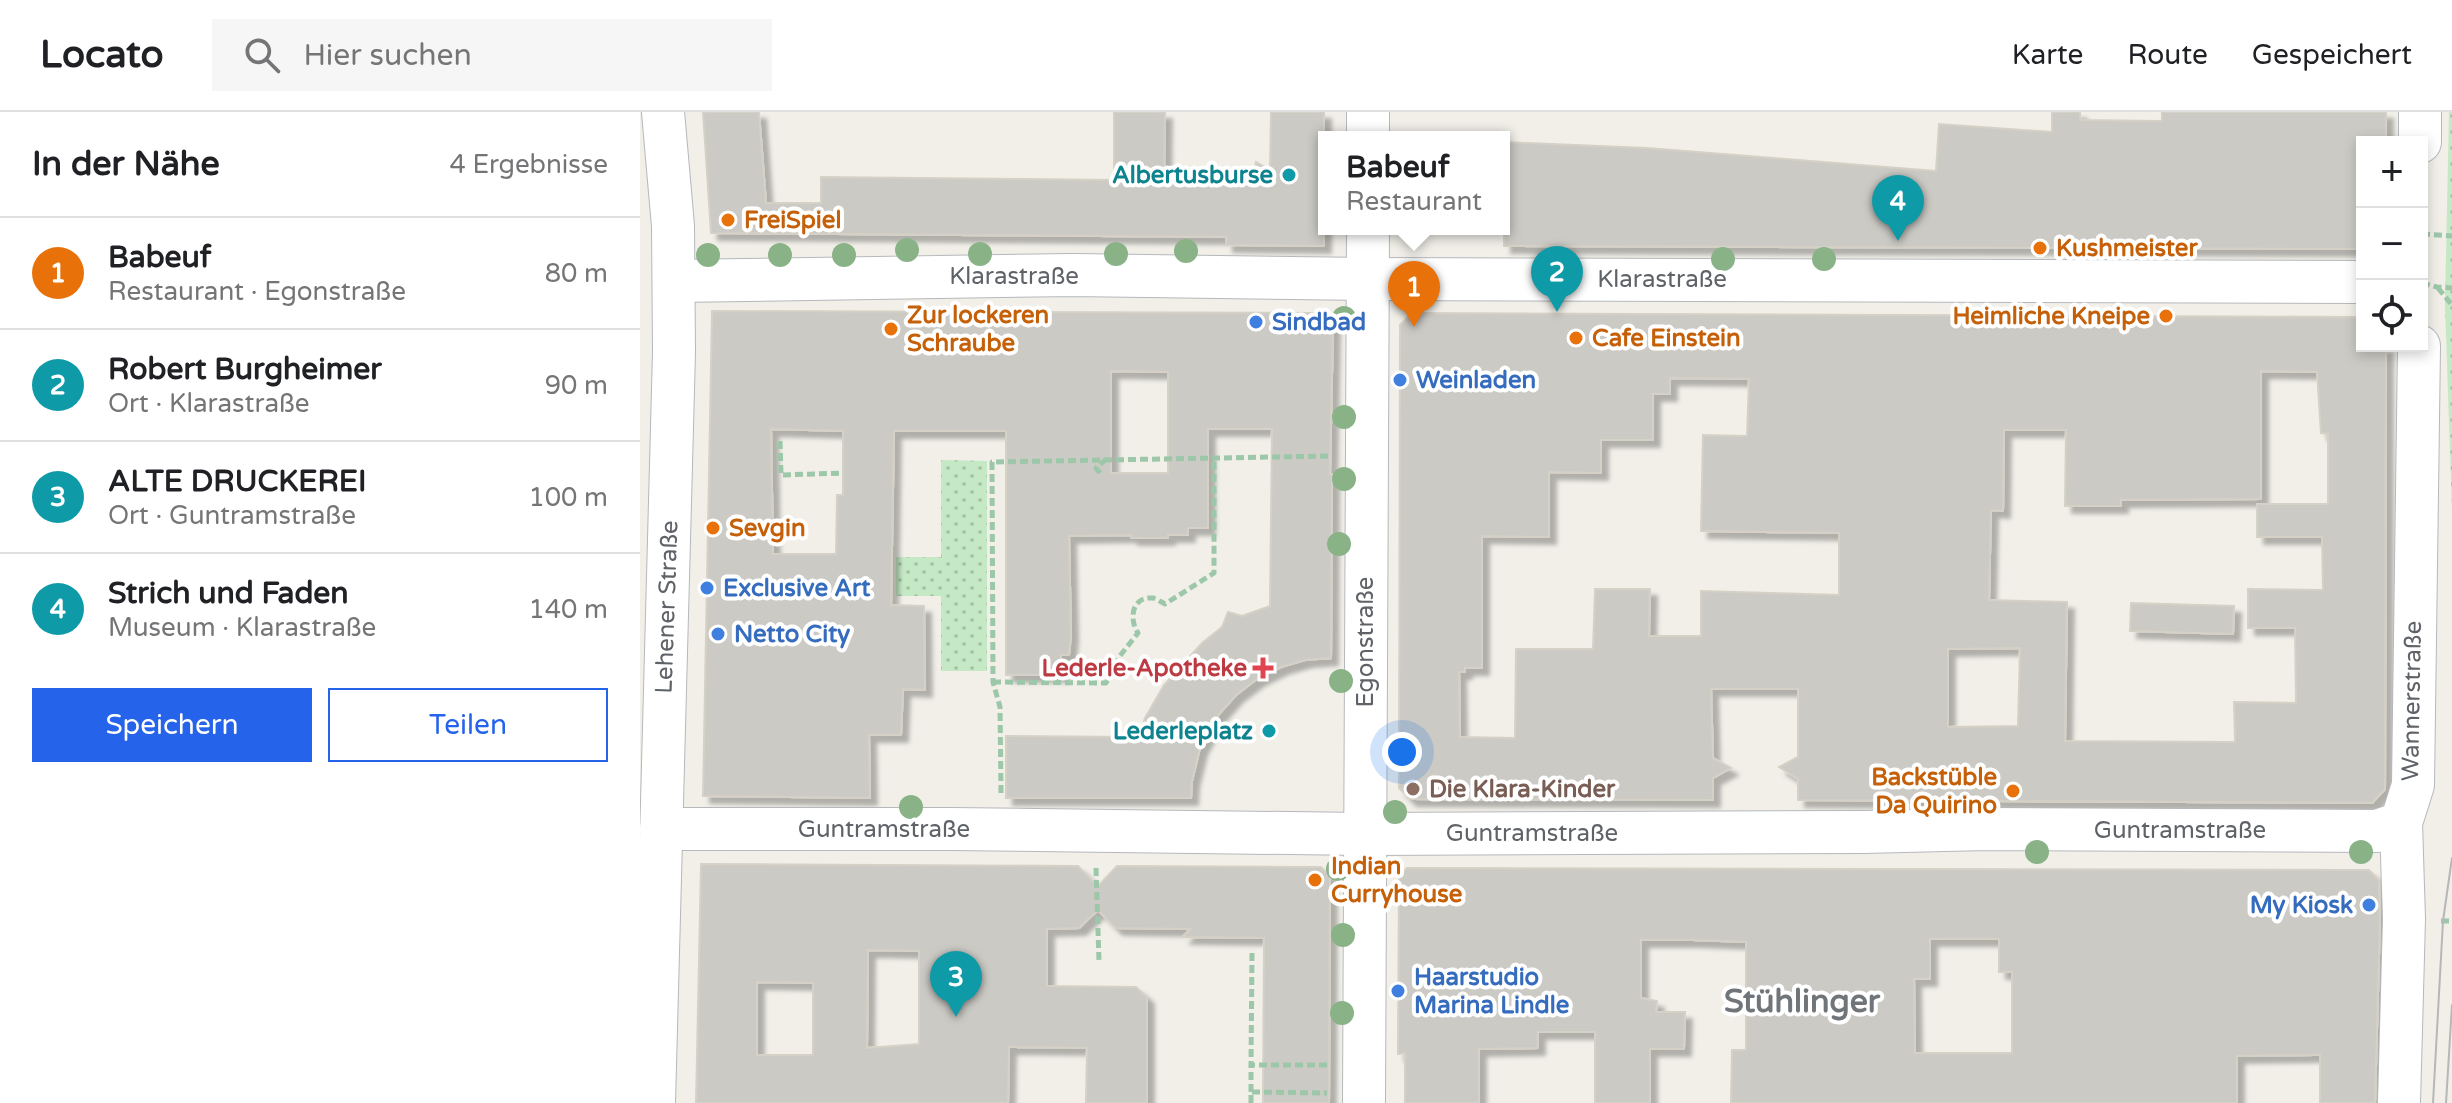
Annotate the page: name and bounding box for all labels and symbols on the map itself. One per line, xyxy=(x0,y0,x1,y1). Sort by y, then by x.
place label: Albertusburse xyxy=(1112,161,1273,190)
marker: Albertusburse xyxy=(1280,166,1298,184)
pin: 4 xyxy=(1872,175,1924,241)
place label: FreiSpiel xyxy=(744,206,841,235)
marker: FreiSpiel xyxy=(719,211,737,229)
place label: Kushmeister xyxy=(2056,234,2198,263)
marker: Kushmeister xyxy=(2031,239,2049,257)
pin: 2 xyxy=(1531,246,1583,312)
pin: 1 xyxy=(1388,261,1440,327)
street label: Klarastraße xyxy=(949,262,1079,291)
street label: Klarastraße xyxy=(1597,265,1727,294)
place label: Zur lockeren Schraube xyxy=(907,301,1049,358)
place label: Heimliche Kneipe xyxy=(1952,302,2150,331)
marker: Heimliche Kneipe xyxy=(2157,307,2175,325)
place label: Sindbad xyxy=(1272,308,1366,337)
marker: Sindbad xyxy=(1247,313,1265,331)
marker: Zur lockeren Schraube xyxy=(882,320,900,338)
place label: Cafe Einstein xyxy=(1592,324,1741,353)
marker: Cafe Einstein xyxy=(1567,329,1585,347)
place label: Weinladen xyxy=(1416,366,1536,395)
marker: Weinladen xyxy=(1391,371,1409,389)
place label: Sevgin xyxy=(729,514,806,543)
marker: Sevgin xyxy=(704,519,722,537)
street label: Lehener Straße xyxy=(649,520,685,694)
place label: Exclusive Art xyxy=(723,574,871,603)
street label: Egonstraße xyxy=(1351,577,1380,707)
marker: Exclusive Art xyxy=(698,579,716,597)
place label: Netto City xyxy=(734,620,850,649)
street label: Wannerstraße xyxy=(2396,621,2428,781)
marker: Netto City xyxy=(709,625,727,643)
place label: Lederle-Apotheke xyxy=(1041,654,1247,683)
marker: Lederle-Apotheke xyxy=(1254,659,1272,677)
place label: Lederleplatz xyxy=(1113,717,1253,746)
marker: Lederleplatz xyxy=(1260,722,1278,740)
your location xyxy=(1382,732,1422,772)
place label: Backstüble Da Quirino xyxy=(1871,763,1997,820)
place label: Die Klara-Kinder xyxy=(1429,775,1616,804)
marker: Die Klara-Kinder xyxy=(1404,780,1422,798)
marker: Backstüble Da Quirino xyxy=(2004,782,2022,800)
street label: Guntramstraße xyxy=(798,815,970,844)
street label: Guntramstraße xyxy=(2094,816,2266,845)
street label: Guntramstraße xyxy=(1446,819,1618,848)
place label: Indian Curryhouse xyxy=(1331,852,1463,909)
marker: Indian Curryhouse xyxy=(1306,871,1324,889)
place label: My Kiosk xyxy=(2250,891,2353,920)
marker: My Kiosk xyxy=(2360,896,2378,914)
pin: 3 xyxy=(930,951,982,1017)
place label: Haarstudio Marina Lindle xyxy=(1414,963,1570,1020)
marker: Haarstudio Marina Lindle xyxy=(1389,982,1407,1000)
district label: Stühlinger xyxy=(1724,983,1881,1021)

